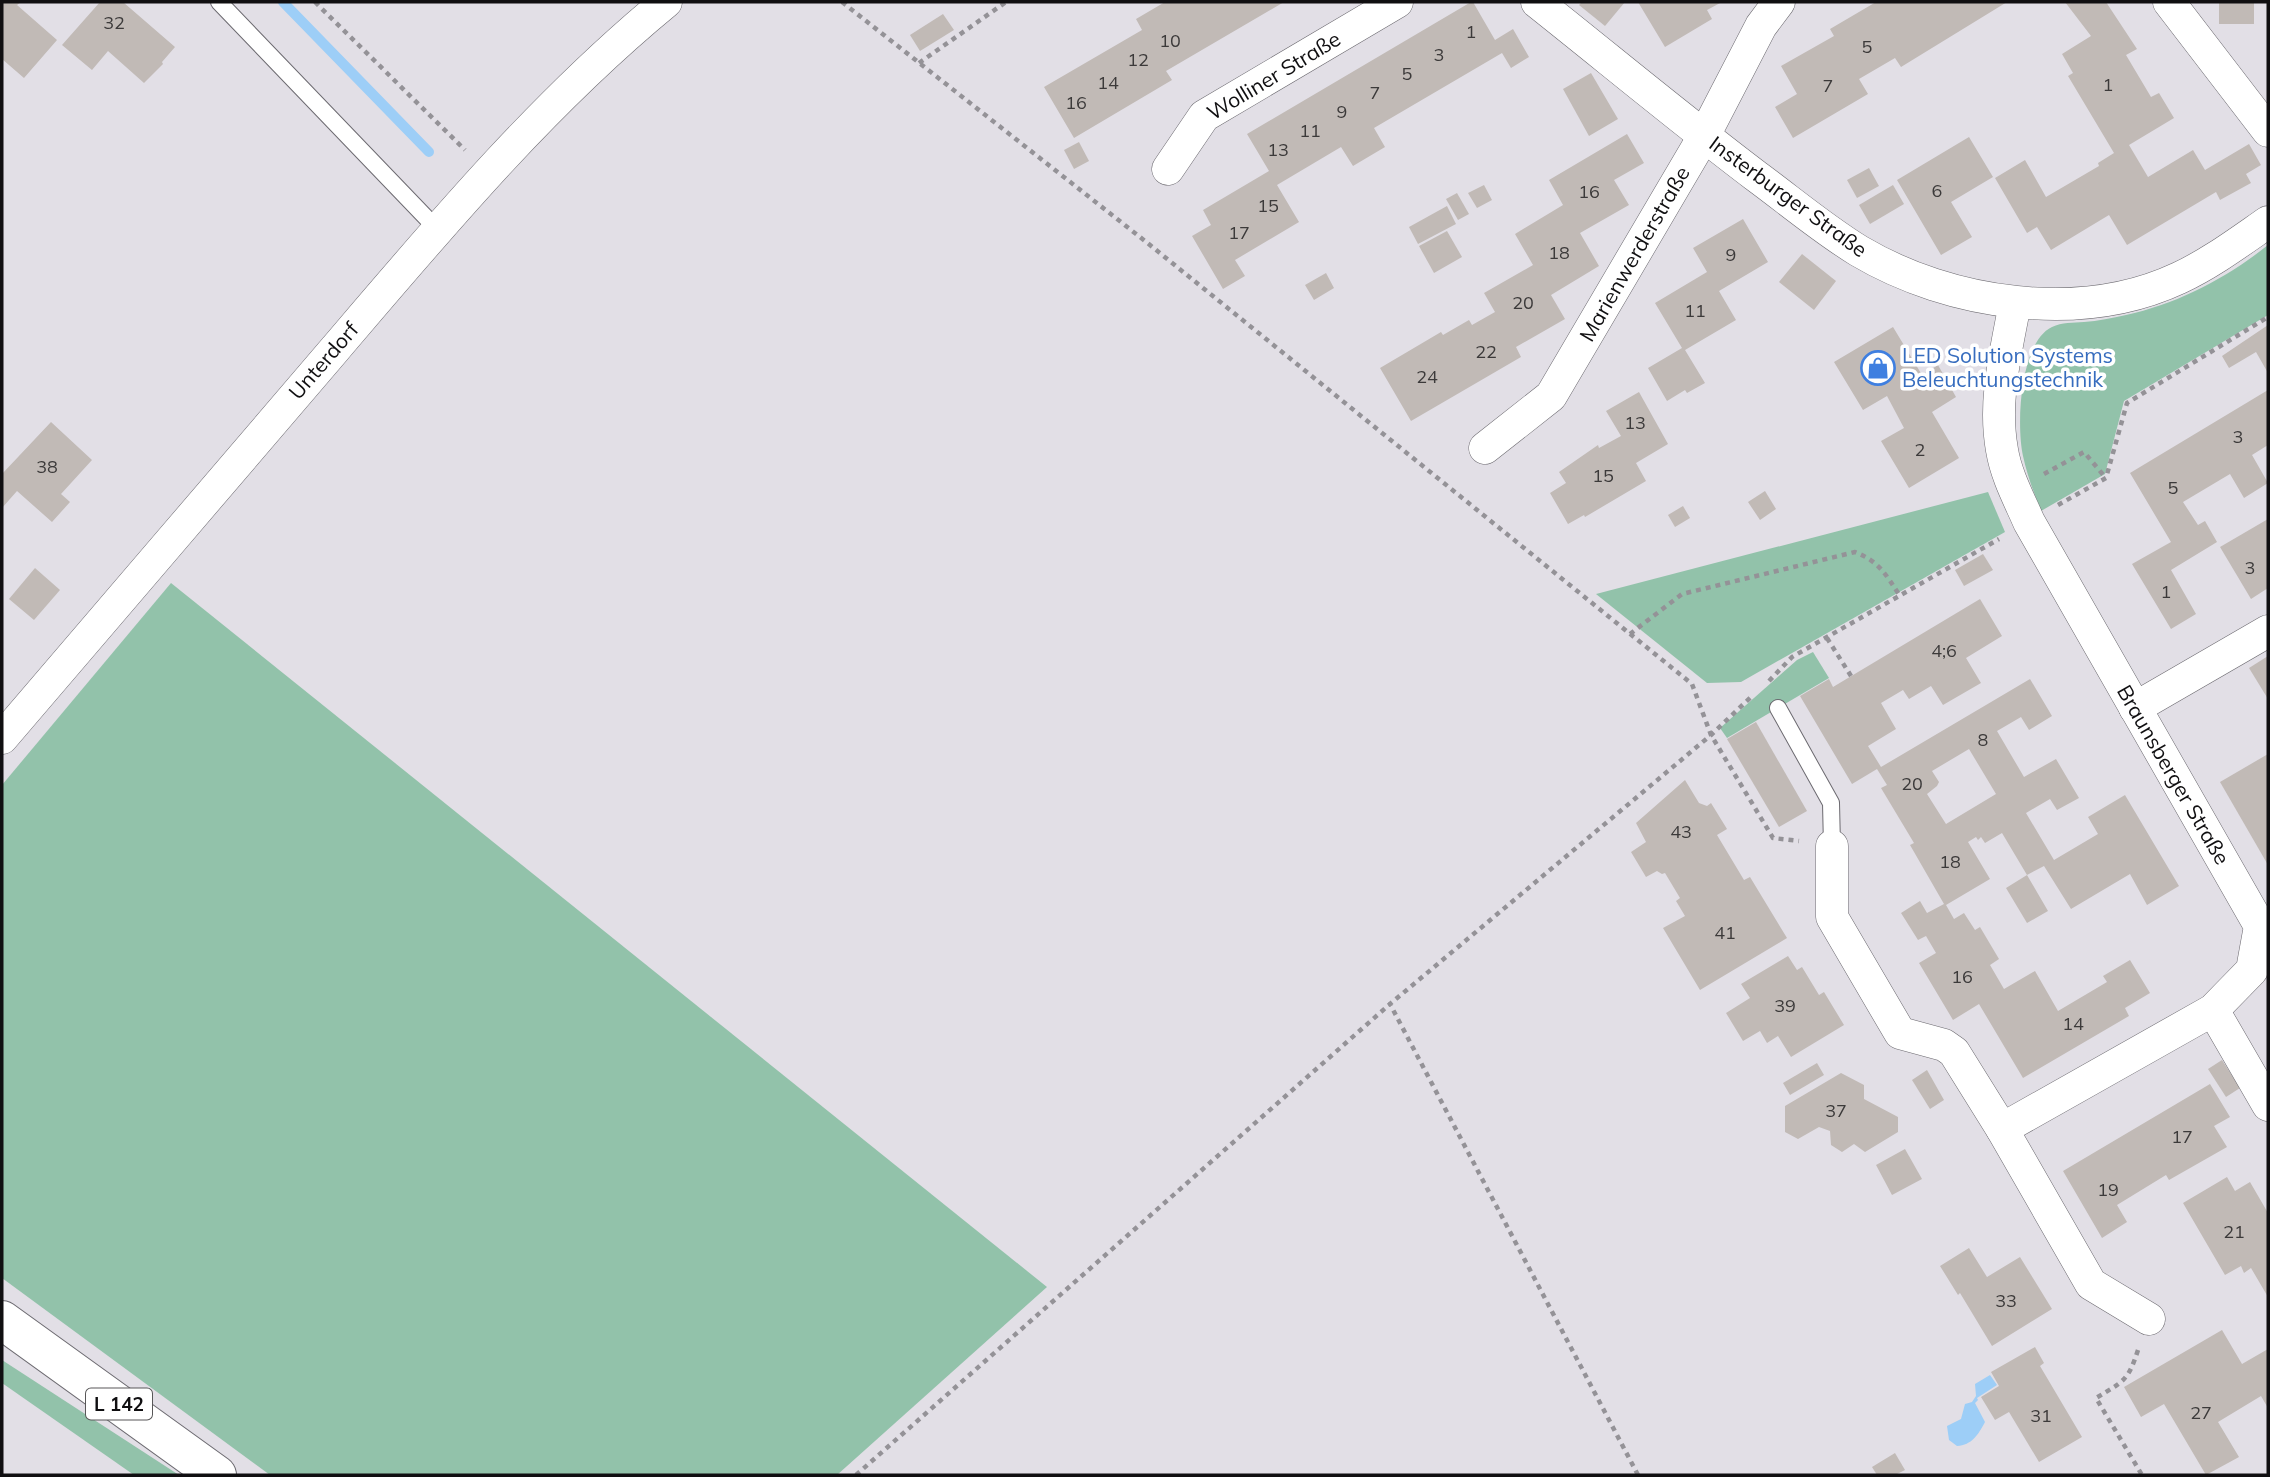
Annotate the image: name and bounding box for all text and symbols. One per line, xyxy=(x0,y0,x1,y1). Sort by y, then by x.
house number: 32 xyxy=(103,11,125,34)
house number: 1 xyxy=(1466,20,1476,43)
street label: Wolliner Straße xyxy=(1202,25,1345,125)
house number: 10 xyxy=(1159,29,1181,52)
house number: 5 xyxy=(1862,35,1873,58)
house number: 3 xyxy=(1434,43,1444,66)
house number: 12 xyxy=(1127,48,1149,71)
house number: 5 xyxy=(1402,62,1413,85)
house number: 14 xyxy=(1097,71,1119,94)
house number: 1 xyxy=(2103,73,2113,96)
house number: 7 xyxy=(1823,74,1833,97)
house number: 7 xyxy=(1370,81,1380,104)
house number: 16 xyxy=(1065,91,1087,114)
house number: 9 xyxy=(1337,100,1347,123)
house number: 11 xyxy=(1299,119,1321,142)
street label: Insterburger Straße xyxy=(1704,130,1873,262)
house number: 13 xyxy=(1267,138,1289,161)
street label: Marienwerderstraße xyxy=(1573,161,1695,346)
house number: 6 xyxy=(1932,179,1942,202)
house number: 16 xyxy=(1578,180,1600,203)
house number: 15 xyxy=(1257,194,1279,217)
house number: 17 xyxy=(1228,221,1250,244)
house number: 18 xyxy=(1548,241,1570,264)
house number: 9 xyxy=(1726,243,1736,266)
house number: 20 xyxy=(1512,291,1534,314)
house number: 11 xyxy=(1684,299,1706,322)
street label: Unterdorf xyxy=(283,316,364,404)
house number: 22 xyxy=(1475,340,1497,363)
place label: LED Solution Systems Beleuchtungstechnik xyxy=(1902,342,2113,392)
shop icon: LED Solution Systems Beleuchtungstechnik xyxy=(1859,349,1897,387)
house number: 24 xyxy=(1416,365,1438,388)
house number: 13 xyxy=(1624,411,1646,434)
house number: 3 xyxy=(2233,425,2243,448)
house number: 2 xyxy=(1915,438,1925,461)
house number: 38 xyxy=(36,455,58,478)
house number: 15 xyxy=(1592,464,1614,487)
house number: 5 xyxy=(2168,476,2179,499)
house number: 3 xyxy=(2245,556,2255,579)
house number: 1 xyxy=(2161,580,2171,603)
house number: 4;6 xyxy=(1931,639,1957,662)
street label: Braunsberger Straße xyxy=(2112,680,2236,869)
house number: 8 xyxy=(1978,728,1988,751)
house number: 20 xyxy=(1901,772,1923,795)
house number: 43 xyxy=(1670,820,1692,843)
house number: 18 xyxy=(1939,850,1961,873)
house number: 41 xyxy=(1714,921,1736,944)
house number: 16 xyxy=(1951,965,1973,988)
house number: 39 xyxy=(1774,994,1796,1017)
house number: 14 xyxy=(2062,1012,2084,1035)
house number: 37 xyxy=(1825,1099,1847,1122)
house number: 17 xyxy=(2171,1125,2193,1148)
house number: 19 xyxy=(2097,1178,2119,1201)
house number: 21 xyxy=(2223,1220,2245,1243)
house number: 33 xyxy=(1995,1289,2017,1312)
road number: L 142 xyxy=(86,1388,152,1420)
house number: 27 xyxy=(2190,1401,2212,1424)
house number: 31 xyxy=(2030,1404,2052,1427)

